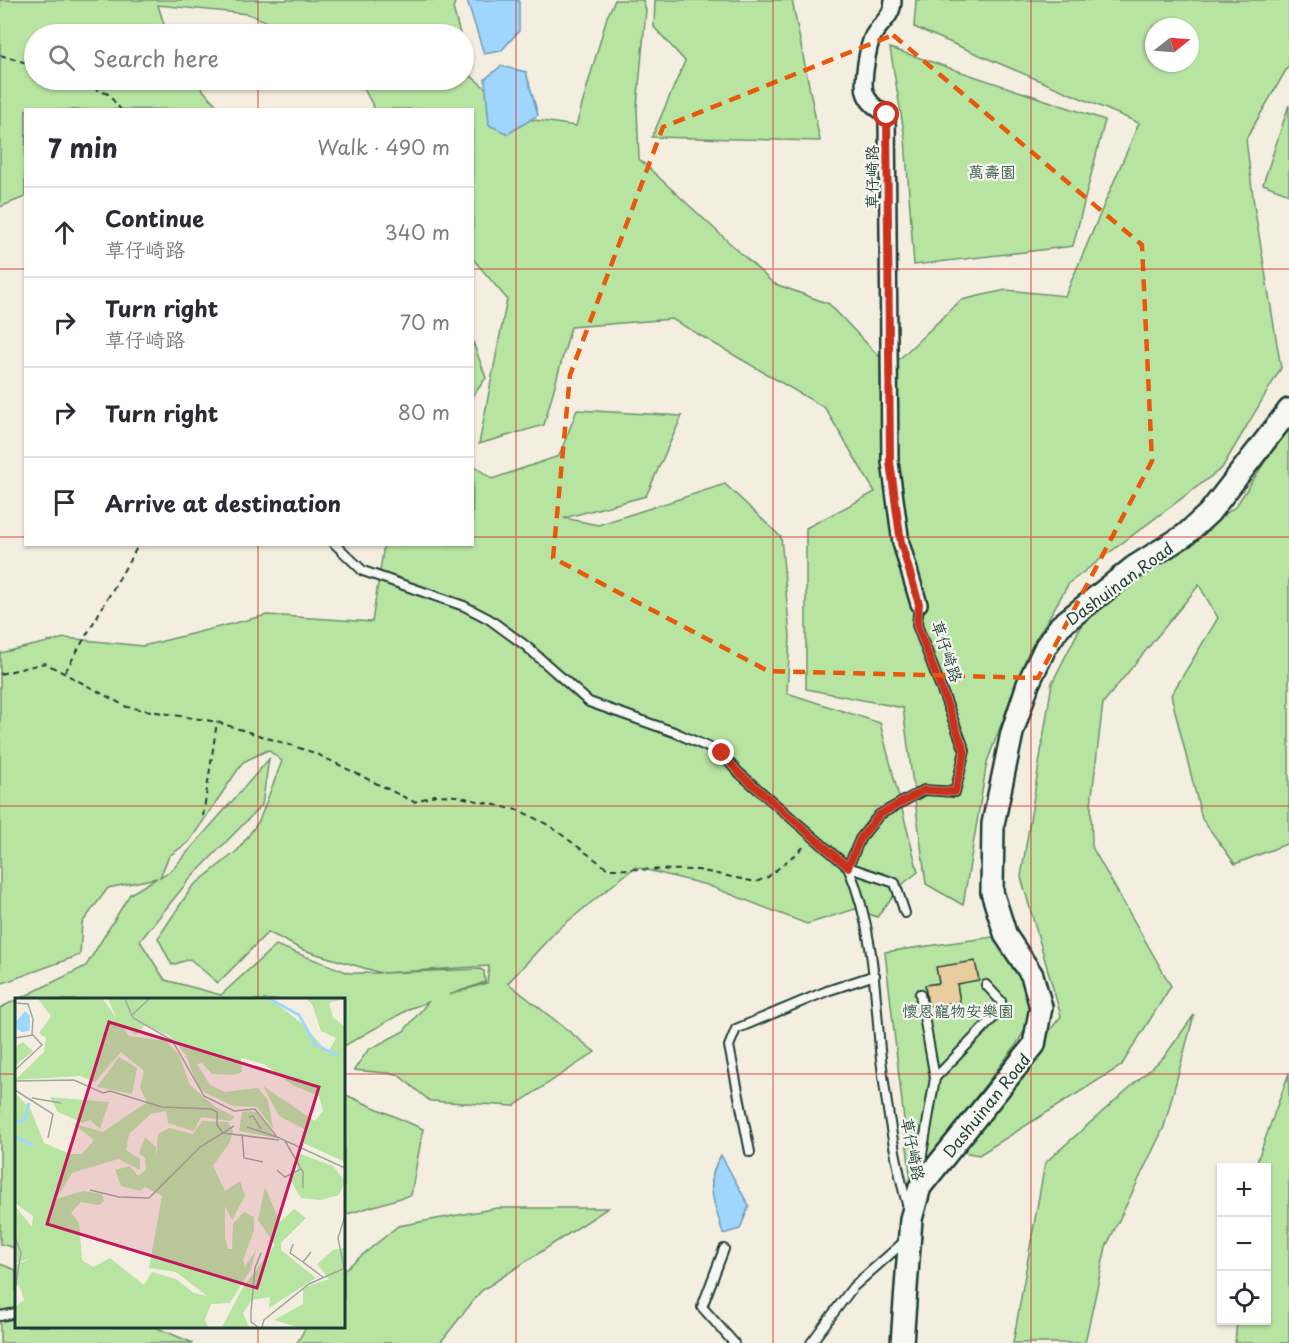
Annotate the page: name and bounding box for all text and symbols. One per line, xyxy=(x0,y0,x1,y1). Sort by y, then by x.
north arrow xyxy=(1145,18,1199,72)
search box xyxy=(24,24,474,90)
icon: search xyxy=(45,41,78,74)
text: Search here xyxy=(93,41,219,74)
route start xyxy=(873,101,899,127)
text: 7 min xyxy=(48,128,118,167)
text: Walk · 490 m xyxy=(317,132,450,162)
street label: 草仔崎路 xyxy=(859,145,883,209)
park label: 萬壽園 xyxy=(968,159,1016,183)
text: Continue xyxy=(105,201,204,234)
icon: ahead xyxy=(48,216,81,249)
text: 340 m xyxy=(385,217,450,247)
text: 草仔崎路 xyxy=(105,234,185,264)
text: Turn right xyxy=(105,291,218,324)
icon: right xyxy=(48,306,81,339)
text: 70 m xyxy=(400,307,450,337)
text: 草仔崎路 xyxy=(105,324,185,354)
icon: right xyxy=(48,396,81,429)
text: Turn right xyxy=(105,396,218,429)
text: 80 m xyxy=(398,397,450,427)
icon: arrive xyxy=(48,486,81,519)
text: Arrive at destination xyxy=(105,486,341,519)
street label: Dashuinan Road xyxy=(1060,536,1178,630)
street label: 草仔崎路 xyxy=(926,617,970,685)
route end xyxy=(708,739,734,765)
inset map xyxy=(15,998,345,1328)
park label: 懷恩寵物安樂園 xyxy=(902,998,1014,1022)
street label: Dashuinan Road xyxy=(936,1048,1036,1162)
street label: 草仔崎路 xyxy=(896,1115,932,1183)
map controls xyxy=(1217,1163,1271,1325)
button: + xyxy=(1217,1163,1271,1217)
button: − xyxy=(1217,1217,1271,1271)
button: locate xyxy=(1217,1271,1271,1325)

